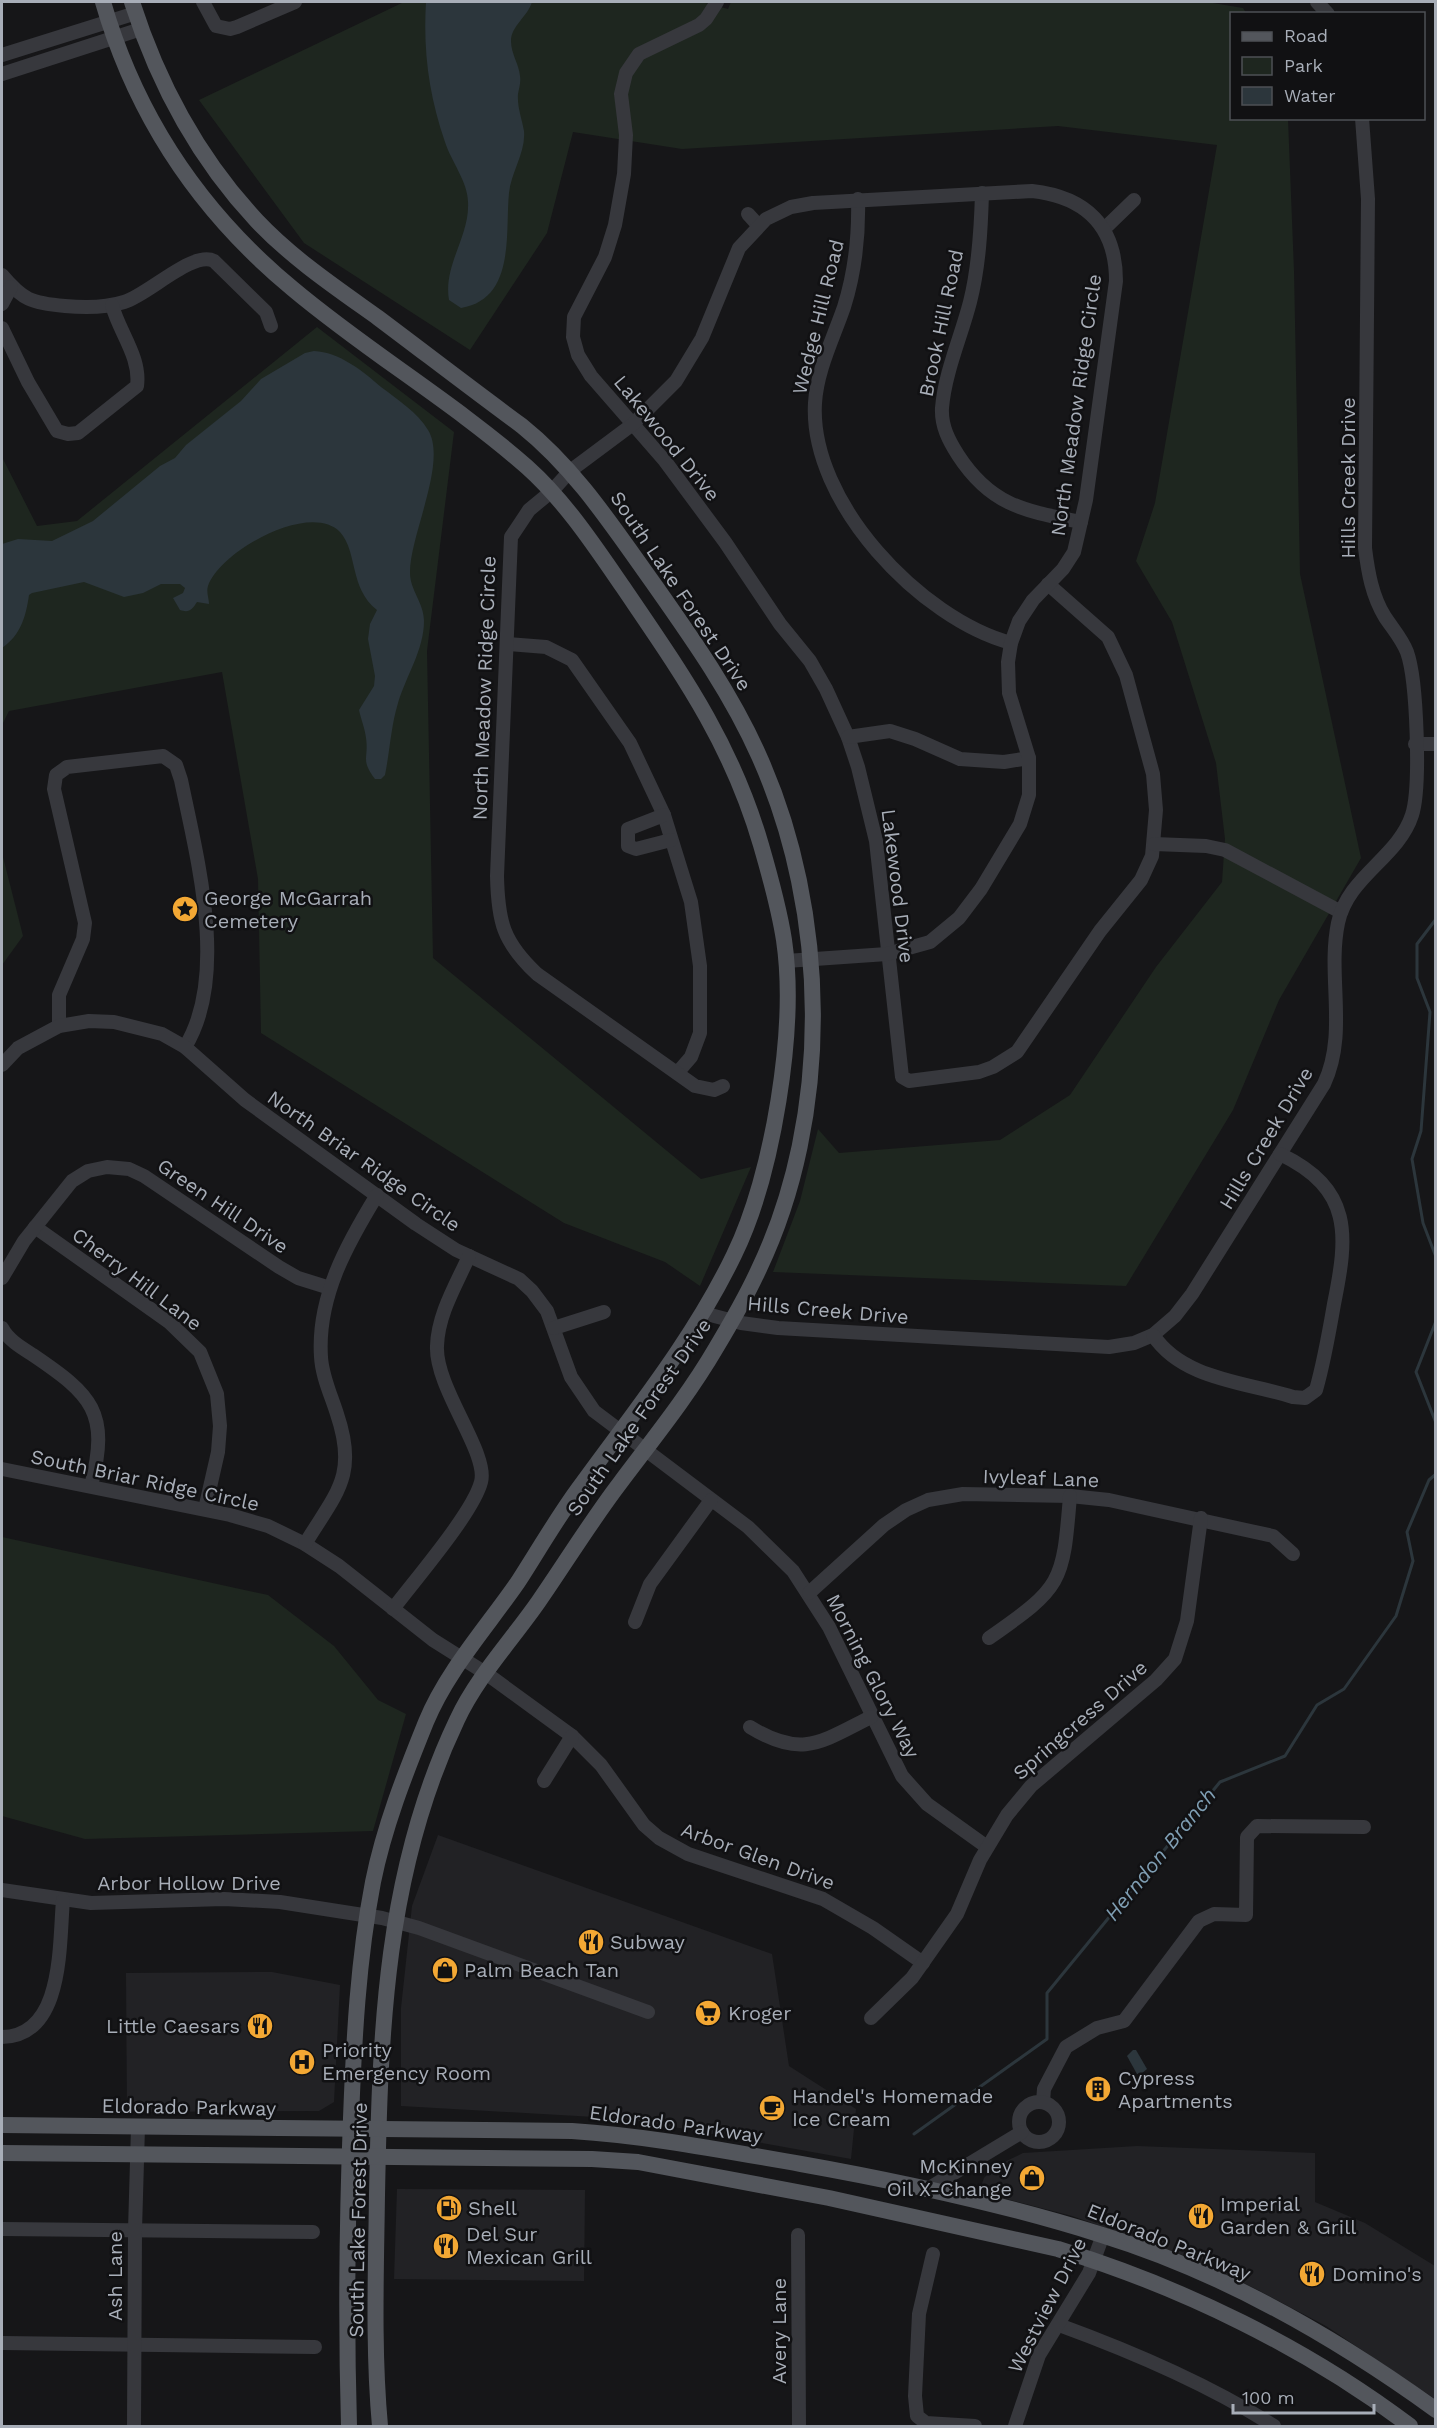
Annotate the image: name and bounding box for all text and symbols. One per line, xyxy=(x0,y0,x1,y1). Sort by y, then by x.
legend xyxy=(1230,12,1425,120)
text: Road xyxy=(1284,25,1328,46)
text: Park xyxy=(1284,55,1323,76)
text: Water xyxy=(1284,85,1336,106)
street label: Wedge Hill Road xyxy=(787,237,849,397)
street label: Brook Hill Road xyxy=(914,247,968,399)
street label: North Meadow Ridge Circle xyxy=(1046,272,1106,538)
street label: Lakewood Drive xyxy=(609,370,725,506)
street label: Hills Creek Drive xyxy=(1336,397,1360,559)
street label: South Lake Forest Drive xyxy=(605,487,757,695)
street label: North Meadow Ridge Circle xyxy=(467,555,501,821)
street label: Lakewood Drive xyxy=(877,808,919,964)
place label: George McGarrah Cemetery xyxy=(204,886,372,933)
place icon: George McGarrah Cemetery xyxy=(170,894,200,924)
street label: Hills Creek Drive xyxy=(1214,1063,1318,1213)
street label: North Briar Ridge Circle xyxy=(263,1085,465,1237)
street label: Green Hill Drive xyxy=(153,1153,293,1259)
street label: Cherry Hill Lane xyxy=(67,1222,207,1336)
street label: Hills Creek Drive xyxy=(746,1291,910,1329)
street label: South Lake Forest Drive xyxy=(562,1314,716,1520)
street label: South Briar Ridge Circle xyxy=(29,1444,261,1516)
street label: Ivyleaf Lane xyxy=(982,1464,1100,1492)
street label: Morning Glory Way xyxy=(821,1590,925,1763)
street label: Springcress Drive xyxy=(1008,1655,1152,1785)
water label: Herndon Branch xyxy=(1099,1783,1221,1925)
street label: Arbor Glen Drive xyxy=(678,1817,838,1895)
street label: Arbor Hollow Drive xyxy=(97,1871,281,1895)
restaurant icon: Subway xyxy=(576,1927,606,1957)
place label: Subway xyxy=(610,1930,686,1954)
shop icon: Palm Beach Tan xyxy=(430,1955,460,1985)
place label: Palm Beach Tan xyxy=(464,1958,619,1982)
supermarket icon: Kroger xyxy=(693,1998,723,2028)
place label: Kroger xyxy=(728,2001,791,2025)
restaurant icon: Little Caesars xyxy=(245,2011,275,2041)
place label: Little Caesars xyxy=(106,2014,240,2038)
place label: Priority Emergency Room xyxy=(322,2038,491,2085)
hospital icon: Priority Emergency Room xyxy=(287,2047,317,2077)
place label: Cypress Apartments xyxy=(1118,2066,1233,2113)
building icon: Cypress Apartments xyxy=(1083,2074,1113,2104)
place label: Handel's Homemade Ice Cream xyxy=(792,2084,993,2131)
street label: Eldorado Parkway xyxy=(102,2093,277,2121)
cafe icon: Handel's Homemade Ice Cream xyxy=(757,2093,787,2123)
street label: Eldorado Parkway xyxy=(588,2100,765,2148)
street label: South Lake Forest Drive xyxy=(344,2102,372,2338)
place label: McKinney Oil X-Change xyxy=(887,2154,1013,2201)
shop icon: McKinney Oil X-Change xyxy=(1017,2163,1047,2193)
place label: Imperial Garden & Grill xyxy=(1220,2192,1356,2239)
fuel station icon: Shell xyxy=(434,2193,464,2223)
place label: Shell xyxy=(468,2196,517,2220)
street label: Eldorado Parkway xyxy=(1084,2198,1255,2286)
restaurant icon: Imperial Garden & Grill xyxy=(1186,2201,1216,2231)
place label: Del Sur Mexican Grill xyxy=(466,2222,592,2269)
street label: Ash Lane xyxy=(103,2231,127,2321)
restaurant icon: Del Sur Mexican Grill xyxy=(431,2231,461,2261)
street label: Westview Drive xyxy=(1003,2233,1091,2377)
restaurant icon: Domino's xyxy=(1297,2259,1327,2289)
place label: Domino's xyxy=(1332,2262,1422,2286)
street label: Avery Lane xyxy=(767,2278,791,2384)
scale bar xyxy=(1233,2377,1374,2415)
text: 100 m xyxy=(1242,2387,1295,2408)

